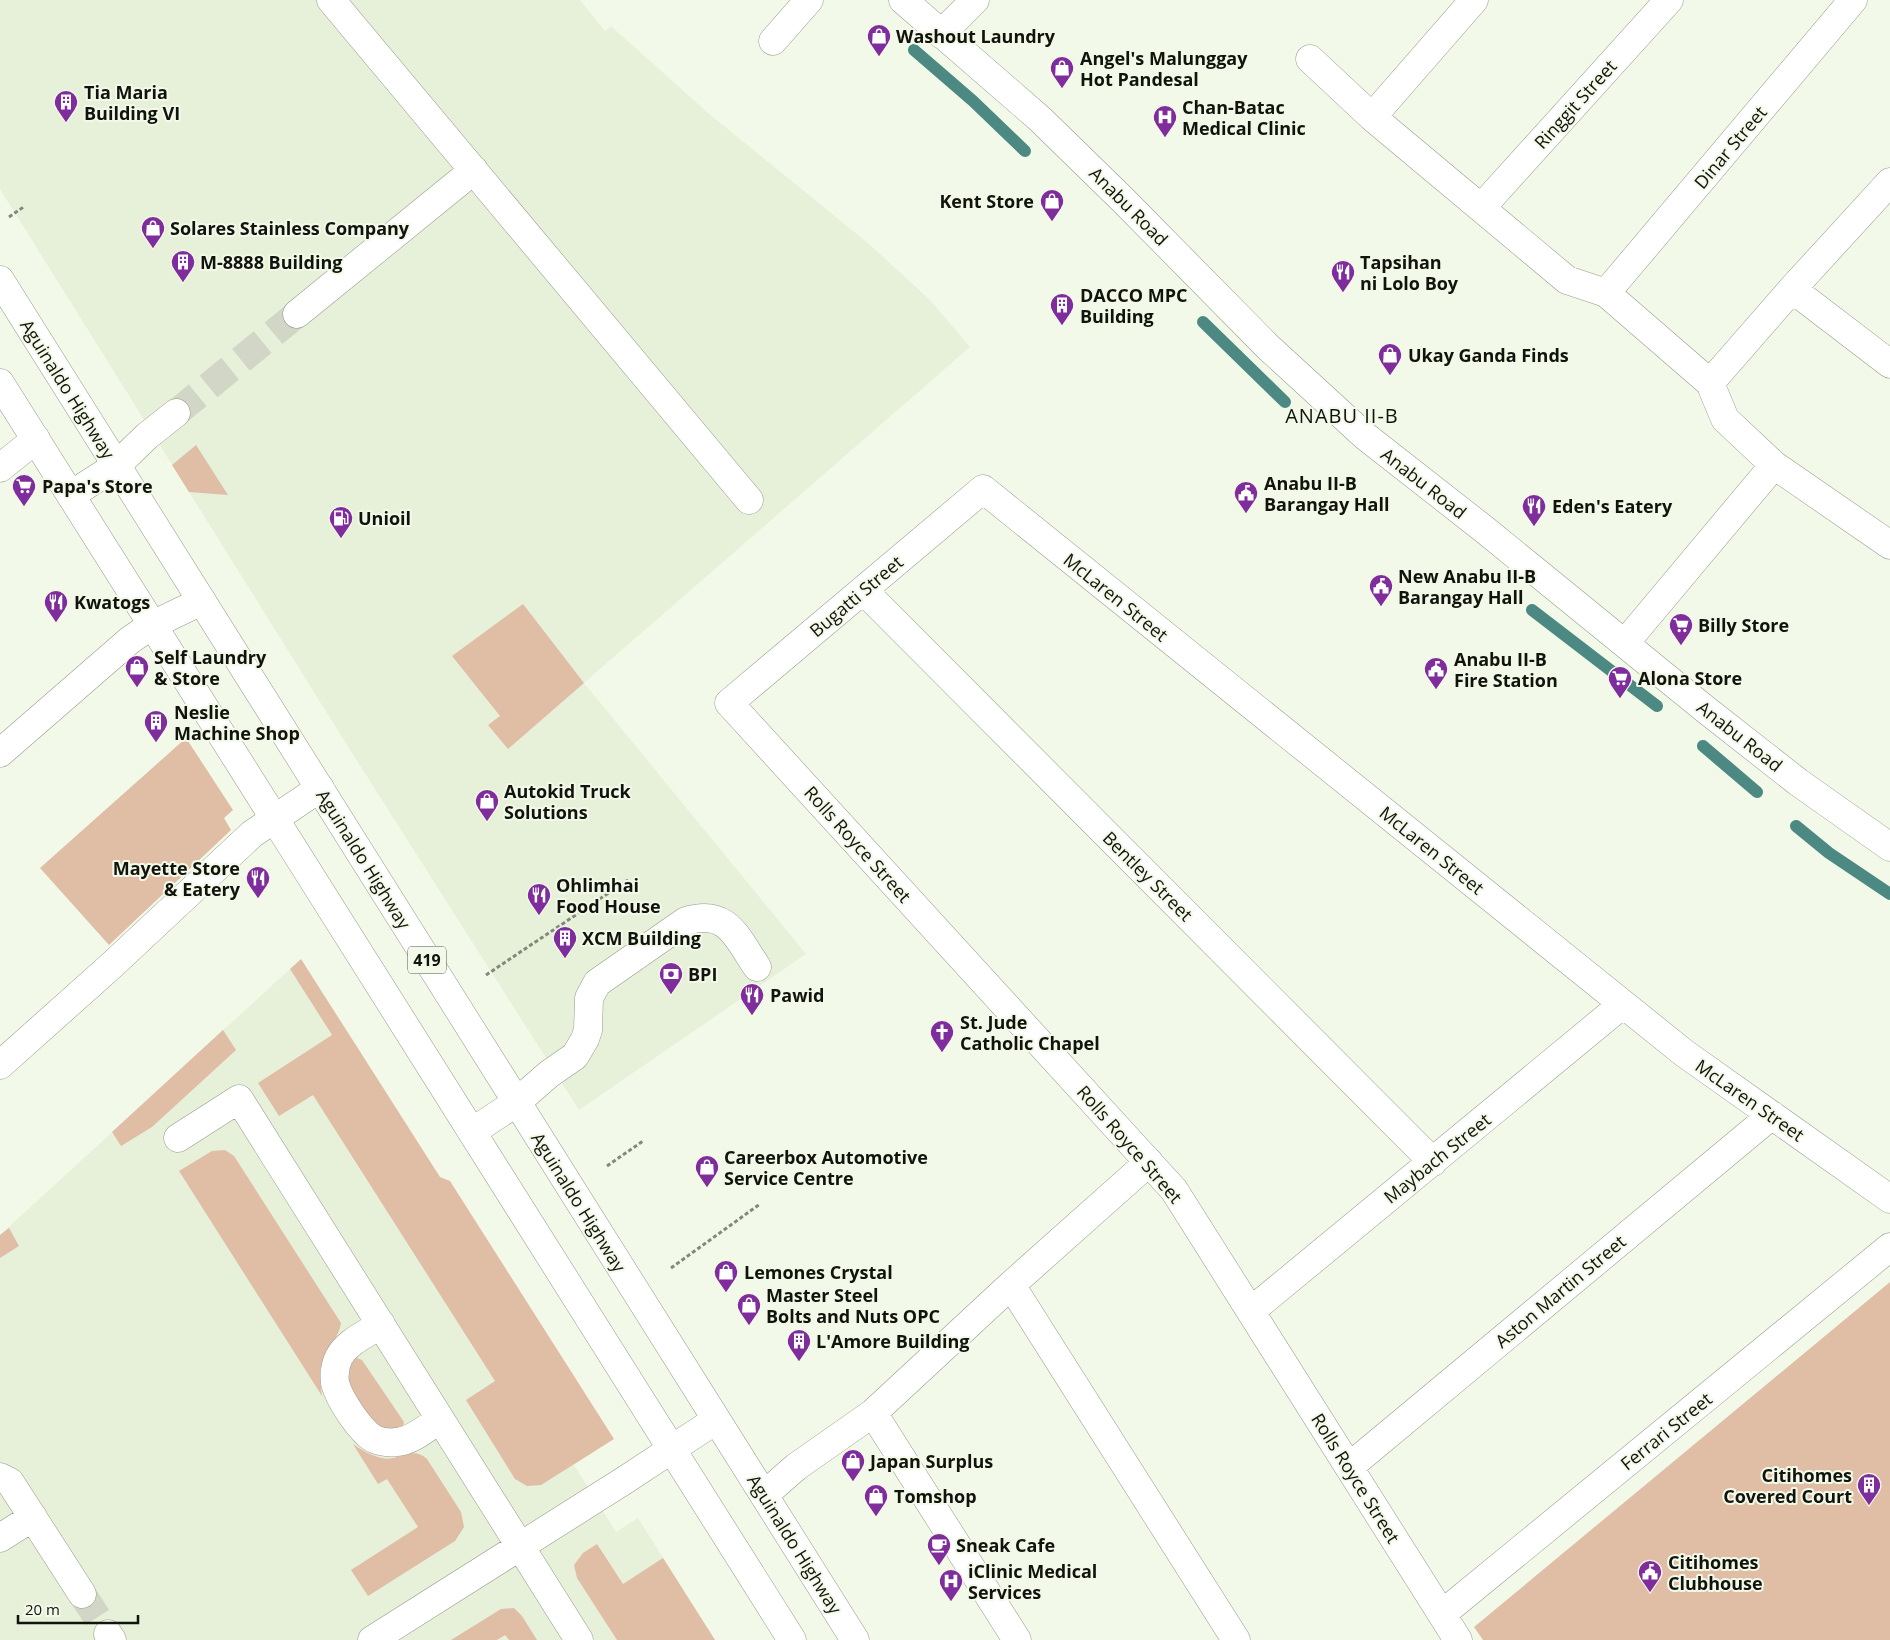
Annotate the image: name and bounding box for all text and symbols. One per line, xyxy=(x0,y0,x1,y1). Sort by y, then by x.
shop icon: Washout Laundry xyxy=(866,23,892,57)
place label: Washout Laundry xyxy=(896,24,1056,48)
place label: Angel's Malunggay Hot Pandesal xyxy=(1080,46,1248,91)
street label: Ringgit Street xyxy=(1529,54,1621,154)
shop icon: Angel's Malunggay Hot Pandesal xyxy=(1049,55,1075,89)
place label: Tia Maria Building VI xyxy=(84,80,180,125)
building icon: Tia Maria Building VI xyxy=(53,89,79,123)
place label: Chan-Batac Medical Clinic xyxy=(1182,95,1306,140)
street label: Dinar Street xyxy=(1688,101,1772,193)
hospital icon: Chan-Batac Medical Clinic xyxy=(1152,104,1178,138)
street label: Anabu Road xyxy=(1084,161,1174,251)
shop icon: Kent Store xyxy=(1039,188,1065,222)
place label: Kent Store xyxy=(939,189,1034,213)
shop icon: Solares Stainless Company xyxy=(140,215,166,249)
place label: Solares Stainless Company xyxy=(170,216,410,240)
building icon: M-8888 Building xyxy=(170,249,196,283)
place label: M-8888 Building xyxy=(200,250,342,274)
place label: Tapsihan ni Lolo Boy xyxy=(1360,250,1459,295)
restaurant icon: Tapsihan ni Lolo Boy xyxy=(1330,259,1356,293)
place label: DACCO MPC Building xyxy=(1080,283,1187,328)
building icon: DACCO MPC Building xyxy=(1049,292,1075,326)
street label: Aguinaldo Highway xyxy=(15,315,121,464)
shop icon: Ukay Ganda Finds xyxy=(1377,342,1403,376)
place label: Ukay Ganda Finds xyxy=(1408,343,1569,367)
district label: ANABU II-B xyxy=(1285,402,1399,429)
street label: Anabu Road xyxy=(1376,442,1472,524)
place label: Anabu II-B Barangay Hall xyxy=(1264,471,1389,516)
supermarket icon: Papa's Store xyxy=(11,473,37,507)
place label: Papa's Store xyxy=(42,474,153,498)
public building icon: Anabu II-B Barangay Hall xyxy=(1233,480,1259,514)
restaurant icon: Eden's Eatery xyxy=(1521,493,1547,527)
place label: Eden's Eatery xyxy=(1552,494,1673,518)
fuel station icon: Unioil xyxy=(328,505,354,539)
place label: Unioil xyxy=(358,506,411,530)
street label: McLaren Street xyxy=(1059,548,1173,646)
street label: Bugatti Street xyxy=(804,550,908,642)
place label: New Anabu II-B Barangay Hall xyxy=(1398,564,1536,609)
public building icon: New Anabu II-B Barangay Hall xyxy=(1368,573,1394,607)
restaurant icon: Kwatogs xyxy=(43,589,69,623)
place label: Kwatogs xyxy=(74,590,150,614)
supermarket icon: Billy Store xyxy=(1668,612,1694,646)
place label: Billy Store xyxy=(1698,613,1789,637)
place label: Self Laundry & Store xyxy=(154,645,267,690)
place label: Anabu II-B Fire Station xyxy=(1454,647,1558,692)
shop icon: Self Laundry & Store xyxy=(124,654,150,688)
public building icon: Anabu II-B Fire Station xyxy=(1423,656,1449,690)
supermarket icon: Alona Store xyxy=(1607,665,1633,699)
place label: Alona Store xyxy=(1638,666,1742,690)
street label: Anabu Road xyxy=(1692,695,1788,777)
place label: Neslie Machine Shop xyxy=(174,700,300,745)
building icon: Neslie Machine Shop xyxy=(143,709,169,743)
place label: Autokid Truck Solutions xyxy=(504,779,632,824)
street label: Rolls Royce Street xyxy=(799,781,917,907)
street label: Aguinaldo Highway xyxy=(311,785,417,934)
shop icon: Autokid Truck Solutions xyxy=(474,788,500,822)
street label: McLaren Street xyxy=(1375,801,1489,899)
street label: Bentley Street xyxy=(1098,826,1198,926)
place label: Mayette Store & Eatery xyxy=(113,856,241,901)
restaurant icon: Mayette Store & Eatery xyxy=(245,865,271,899)
place label: Ohlimhai Food House xyxy=(556,873,661,918)
restaurant icon: Ohlimhai Food House xyxy=(526,882,552,916)
building icon: XCM Building xyxy=(552,925,578,959)
place label: XCM Building xyxy=(582,926,701,950)
road number: 419 xyxy=(408,946,446,974)
bank icon: BPI xyxy=(658,961,684,995)
place label: BPI xyxy=(688,962,717,986)
restaurant icon: Pawid xyxy=(739,982,765,1016)
place label: Pawid xyxy=(770,983,824,1007)
place label: St. Jude Catholic Chapel xyxy=(960,1010,1100,1055)
church icon: St. Jude Catholic Chapel xyxy=(929,1019,955,1053)
street label: McLaren Street xyxy=(1691,1054,1809,1146)
street label: Rolls Royce Street xyxy=(1072,1080,1188,1208)
street label: Maybach Street xyxy=(1379,1108,1495,1208)
street label: Aguinaldo Highway xyxy=(526,1128,632,1277)
place label: Careerbox Automotive Service Centre xyxy=(724,1145,928,1190)
shop icon: Careerbox Automotive Service Centre xyxy=(694,1154,720,1188)
street label: Aston Martin Street xyxy=(1490,1229,1630,1353)
shop icon: Lemones Crystal xyxy=(713,1259,739,1293)
place label: Lemones Crystal xyxy=(744,1260,893,1284)
place label: Master Steel Bolts and Nuts OPC xyxy=(766,1283,940,1328)
shop icon: Master Steel Bolts and Nuts OPC xyxy=(736,1292,762,1326)
building icon: L'Amore Building xyxy=(786,1328,812,1362)
place label: L'Amore Building xyxy=(816,1329,969,1353)
street label: Ferrari Street xyxy=(1615,1387,1717,1475)
street label: Rolls Royce Street xyxy=(1306,1408,1406,1548)
shop icon: Japan Surplus xyxy=(840,1448,866,1482)
place label: Japan Surplus xyxy=(868,1449,993,1473)
place label: Citihomes Covered Court xyxy=(1723,1463,1852,1508)
street label: Aguinaldo Highway xyxy=(742,1470,848,1619)
building icon: Citihomes Covered Court xyxy=(1856,1472,1882,1506)
shop icon: Tomshop xyxy=(863,1483,889,1517)
place label: Tomshop xyxy=(894,1484,977,1508)
cafe icon: Sneak Cafe xyxy=(926,1532,952,1566)
place label: Sneak Cafe xyxy=(956,1533,1055,1557)
place label: Citihomes Clubhouse xyxy=(1668,1550,1763,1595)
place label: iClinic Medical Services xyxy=(968,1559,1097,1604)
public building icon: Citihomes Clubhouse xyxy=(1637,1559,1663,1593)
hospital icon: iClinic Medical Services xyxy=(938,1568,964,1602)
scale bar xyxy=(18,1592,138,1624)
text: 20 m xyxy=(25,1599,60,1619)

